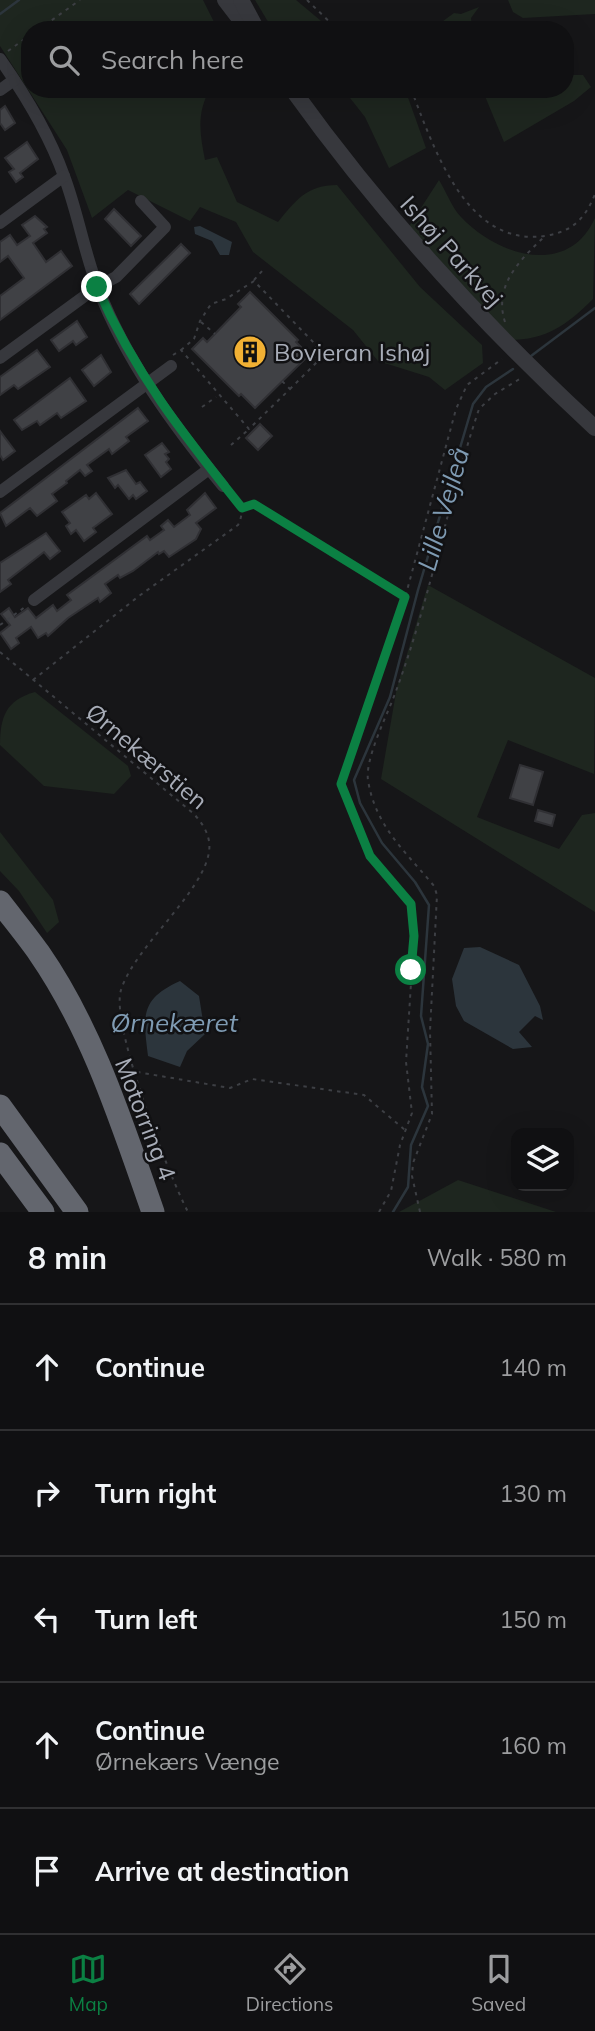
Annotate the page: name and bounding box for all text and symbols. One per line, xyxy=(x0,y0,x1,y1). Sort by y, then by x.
search box xyxy=(21,21,574,98)
icon: search xyxy=(45,41,83,79)
text: Search here xyxy=(101,43,244,76)
street label: Ishøj Parkvej xyxy=(394,189,510,313)
route end xyxy=(81,271,112,302)
building icon: Bovieran Ishøj xyxy=(231,333,269,371)
place label: Bovieran Ishøj xyxy=(274,337,430,367)
water label: Lille Vejleå xyxy=(410,444,476,574)
street label: Ørnekærstien xyxy=(80,696,214,816)
route start xyxy=(395,954,426,985)
water label: Ørnekæret xyxy=(110,1006,239,1039)
street label: Motorring 4 xyxy=(109,1054,183,1184)
map controls xyxy=(511,1128,574,1191)
button: layers xyxy=(511,1128,574,1191)
text: 8 min xyxy=(28,1239,107,1277)
text: Walk · 580 m xyxy=(427,1243,567,1272)
icon: ahead xyxy=(28,1348,66,1386)
text: Continue xyxy=(95,1351,205,1384)
text: 140 m xyxy=(499,1353,567,1382)
icon: right xyxy=(28,1474,66,1512)
text: Turn right xyxy=(95,1477,216,1510)
text: 130 m xyxy=(499,1479,567,1508)
icon: left xyxy=(28,1600,66,1638)
text: Turn left xyxy=(95,1603,197,1636)
text: 150 m xyxy=(499,1605,567,1634)
text: Continue xyxy=(95,1714,205,1747)
icon: ahead xyxy=(28,1726,66,1764)
text: 160 m xyxy=(499,1731,567,1760)
text: Ørnekærs Vænge xyxy=(95,1747,280,1776)
icon: arrive xyxy=(28,1852,66,1890)
text: Arrive at destination xyxy=(95,1855,350,1888)
tab: Map xyxy=(69,1950,108,2016)
tab: Directions xyxy=(246,1950,334,2016)
tab: Saved xyxy=(471,1950,526,2016)

